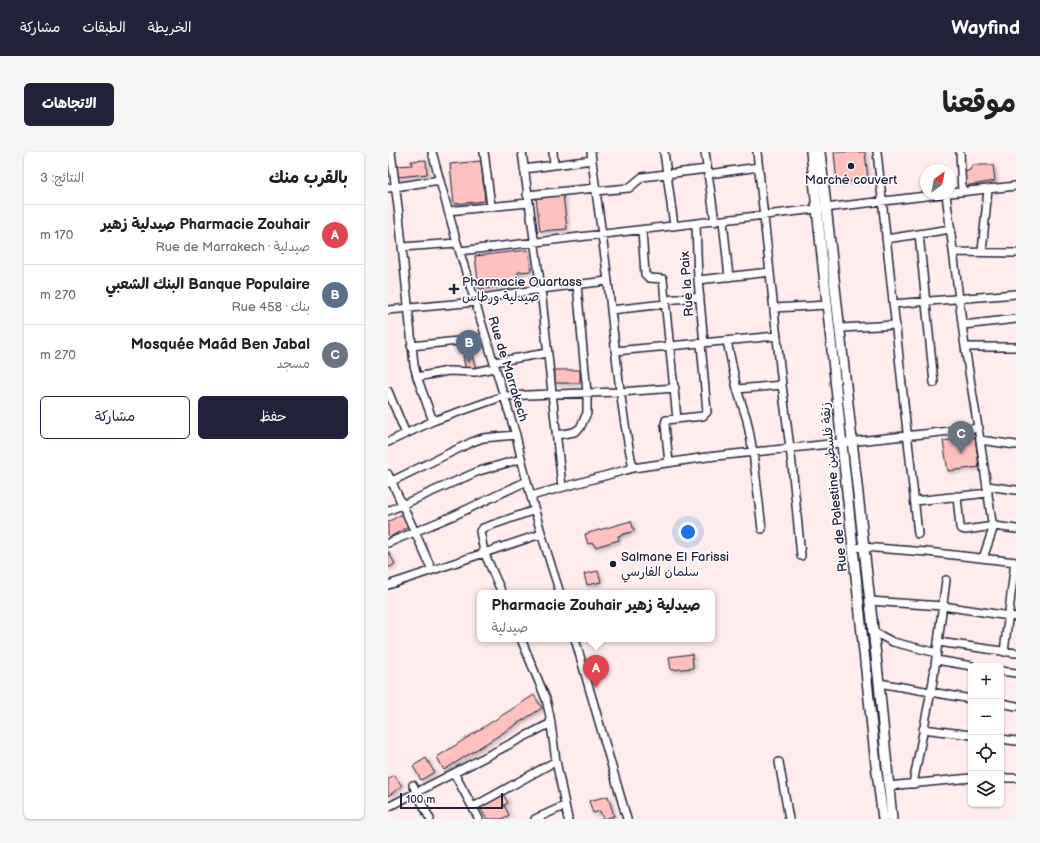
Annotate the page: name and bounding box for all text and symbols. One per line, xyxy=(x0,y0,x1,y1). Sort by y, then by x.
text: Wayfind xyxy=(951,17,1020,40)
text: مشاركة xyxy=(20,19,60,36)
text: الطبقات xyxy=(82,19,126,36)
text: الخريطة xyxy=(148,19,191,36)
button: الاتجاهات xyxy=(24,83,114,126)
text: موقعنا xyxy=(942,87,1016,120)
marker: Marché couvert xyxy=(846,161,856,171)
north arrow xyxy=(920,164,956,200)
text: بالقرب منك xyxy=(269,168,348,188)
text: النتائج: 3 xyxy=(40,170,84,186)
place label: Marché couvert xyxy=(805,172,897,188)
text: Pharmacie Zouhair صيدلية زهير xyxy=(101,215,310,234)
text: 170 m xyxy=(40,227,73,243)
text: A xyxy=(331,227,339,243)
text: صيدلية · Rue de Marrakech xyxy=(156,239,310,255)
street label: Rue la Paix xyxy=(677,251,697,317)
place label: Pharmacie Ouartass صيدلية ورطاس xyxy=(462,274,582,306)
text: Banque Populaire البنك الشعبي xyxy=(106,275,310,294)
marker: Pharmacie Ouartass صيدلية ورطاس xyxy=(449,284,459,294)
text: 270 m xyxy=(40,287,76,303)
text: B xyxy=(330,287,340,303)
text: بنك · Rue 458 xyxy=(232,299,310,315)
street label: Rue de Marrakech xyxy=(484,314,532,424)
pin: B xyxy=(456,330,482,363)
text: Mosquée Maâd Ben Jabal xyxy=(131,335,310,354)
text: 270 m xyxy=(40,347,76,363)
text: C xyxy=(330,347,340,363)
text: مسجد xyxy=(277,356,310,372)
button: مشاركة xyxy=(40,396,190,439)
button: حفظ xyxy=(198,396,348,439)
street label: Rue de Palestine زنقة فلسطين xyxy=(817,401,851,573)
pin: C xyxy=(948,421,974,454)
your location xyxy=(678,522,698,542)
place label: Salmane El Farissi سلمان الفارسي xyxy=(621,549,729,583)
marker: Salmane El Farissi سلمان الفارسي xyxy=(608,559,618,569)
popup xyxy=(477,590,715,642)
text: Pharmacie Zouhair صيدلية زهير xyxy=(492,596,701,615)
text: صيدلية xyxy=(492,620,528,636)
pin: A xyxy=(583,655,609,688)
map controls xyxy=(968,663,1004,807)
button: + xyxy=(968,663,1004,699)
button: − xyxy=(968,699,1004,735)
button: locate xyxy=(968,735,1004,771)
button: layers xyxy=(968,771,1004,807)
scale bar xyxy=(400,791,503,810)
text: 100 m xyxy=(406,793,435,806)

